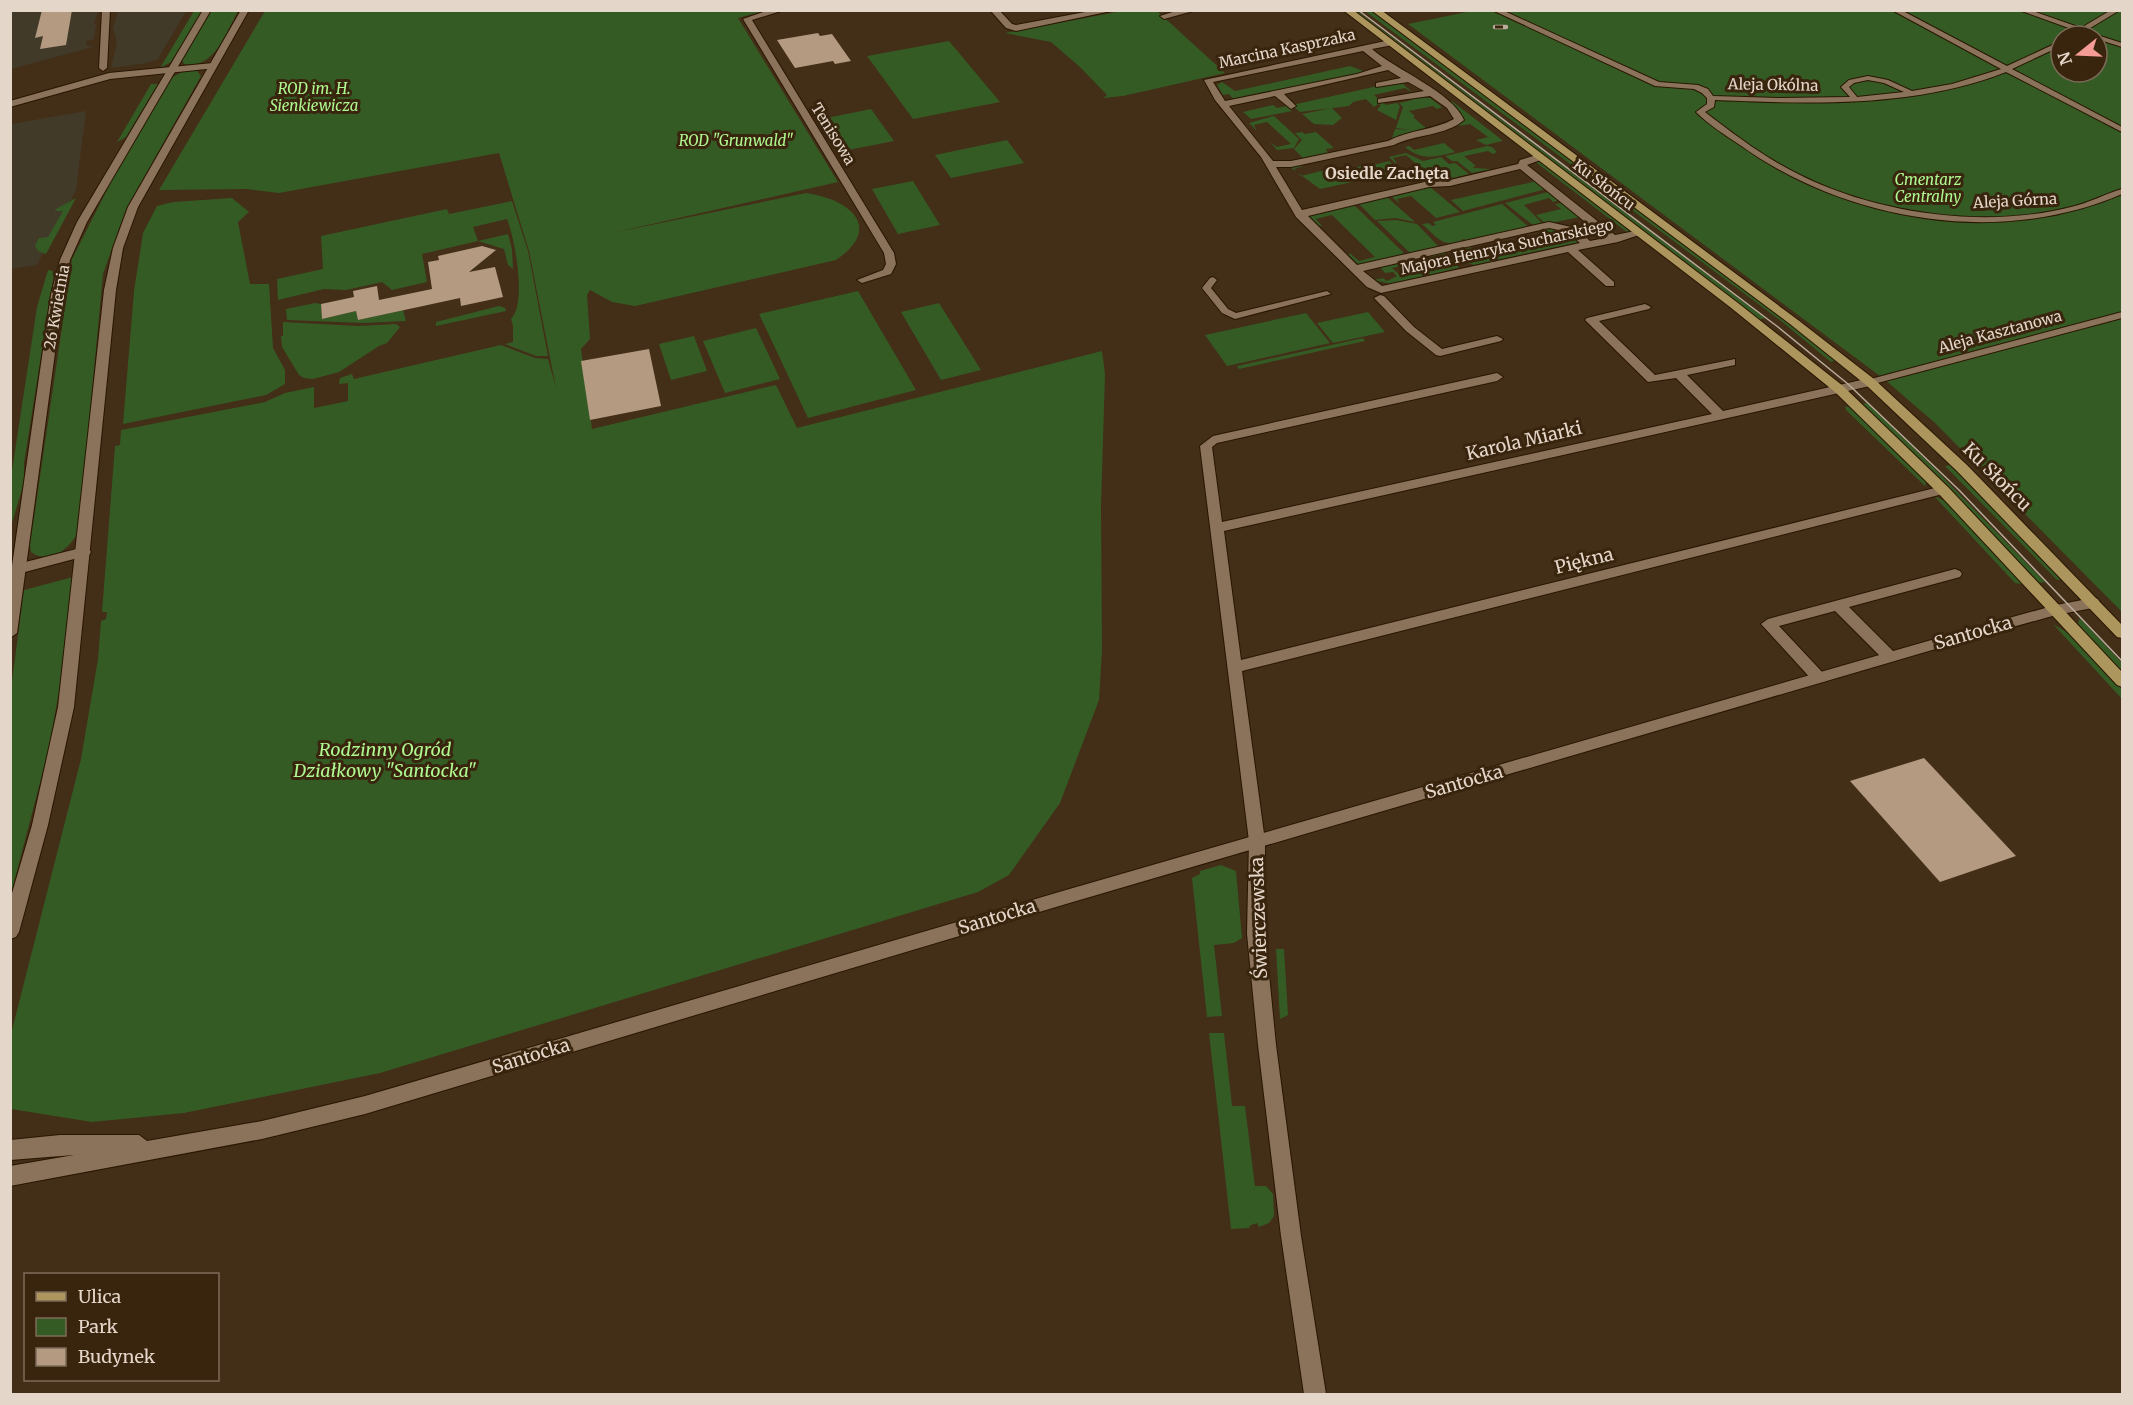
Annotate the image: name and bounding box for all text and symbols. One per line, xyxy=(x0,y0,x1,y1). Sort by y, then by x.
north arrow xyxy=(2049,24,2109,84)
street label: Marcina Kasprzaka xyxy=(1217,25,1357,72)
text: N xyxy=(2053,49,2076,68)
street label: Aleja Okólna xyxy=(1727,74,1818,95)
park label: ROD im. H. Sienkiewicza xyxy=(270,79,358,115)
street label: Tenisowa xyxy=(807,99,860,168)
park label: ROD "Grunwald" xyxy=(679,131,794,150)
street label: Ku Słońcu xyxy=(1569,155,1639,214)
district label: Osiedle Zachęta xyxy=(1325,163,1449,183)
park label: Cmentarz Centralny xyxy=(1895,170,1962,206)
street label: Aleja Górna xyxy=(1972,189,2057,212)
street label: Majora Henryka Sucharskiego xyxy=(1399,215,1615,278)
street label: 26 Kwietnia xyxy=(40,263,73,351)
street label: Aleja Kasztanowa xyxy=(1935,306,2064,357)
street label: Karola Miarki xyxy=(1464,416,1584,465)
street label: Ku Słońcu xyxy=(1958,438,2036,516)
street label: Piękna xyxy=(1552,542,1616,579)
street label: Santocka xyxy=(1931,610,2015,655)
park label: Rodzinny Ogród Działkowy "Santocka" xyxy=(292,738,477,782)
street label: Santocka xyxy=(1422,759,1506,804)
street label: Świerczewska xyxy=(1245,856,1272,979)
street label: Santocka xyxy=(955,894,1039,939)
street label: Santocka xyxy=(489,1033,573,1078)
legend xyxy=(24,1273,219,1381)
text: Ulica xyxy=(78,1285,122,1308)
text: Park xyxy=(78,1315,119,1338)
text: Budynek xyxy=(78,1345,156,1368)

